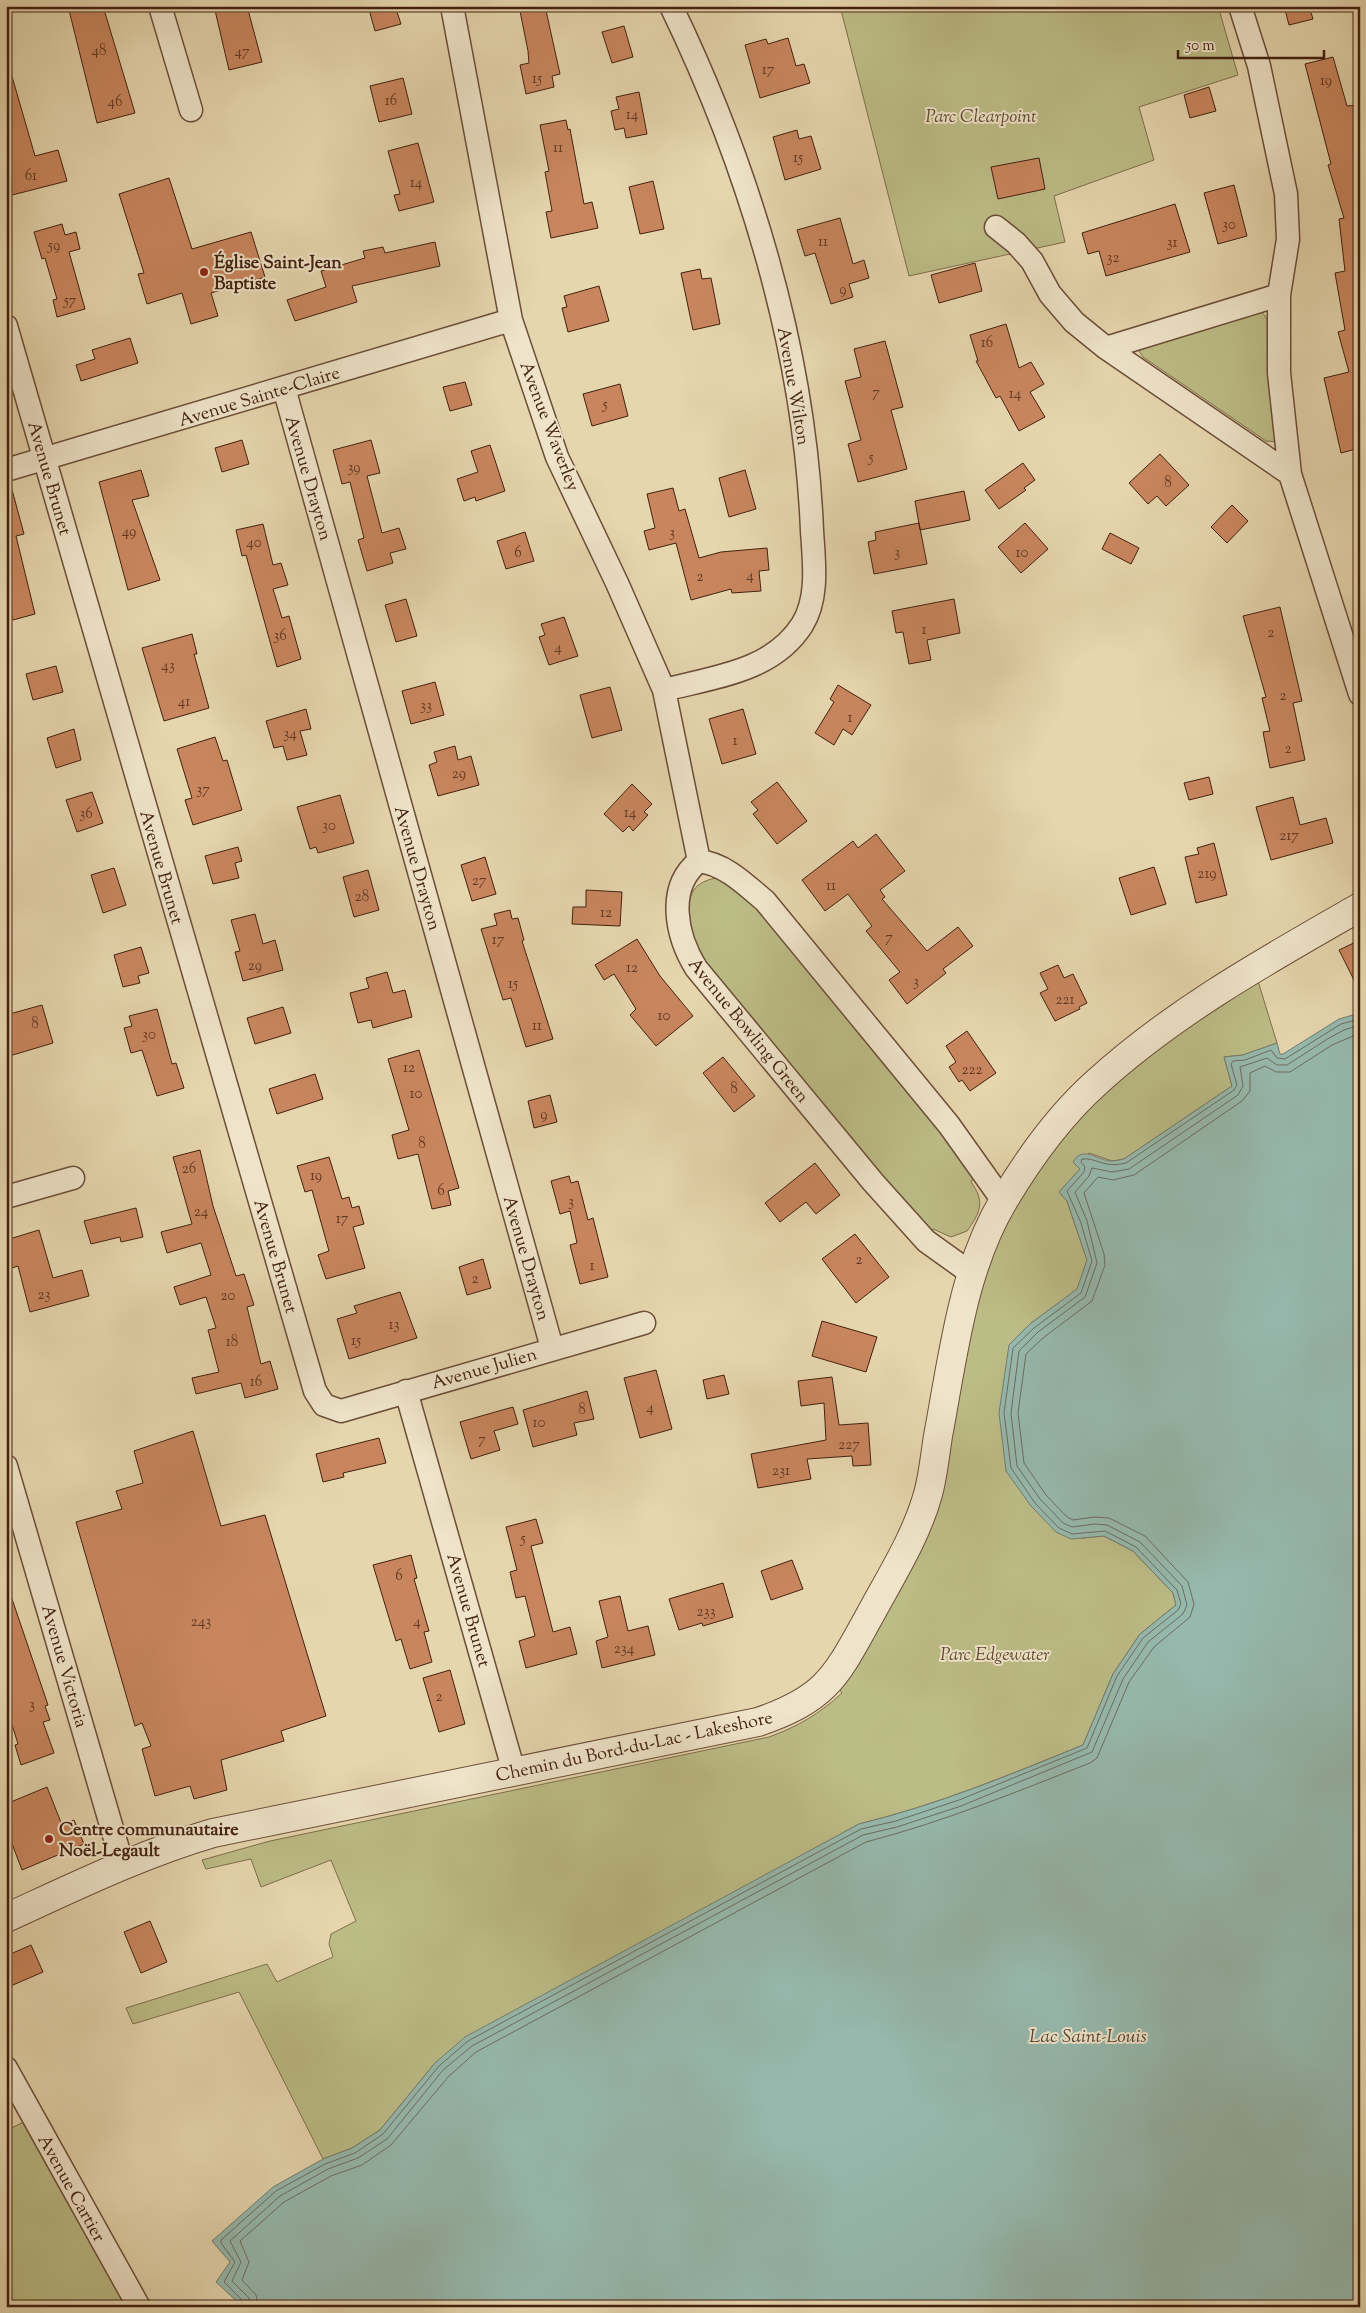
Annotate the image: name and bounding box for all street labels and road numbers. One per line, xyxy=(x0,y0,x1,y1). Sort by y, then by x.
street label: Avenue Wilton xyxy=(769,325,815,448)
street label: Avenue Waverley xyxy=(511,358,585,495)
street label: Avenue Sainte-Claire xyxy=(176,361,343,435)
street label: Avenue Drayton xyxy=(277,413,337,544)
street label: Avenue Brunet xyxy=(19,419,77,539)
street label: Avenue Drayton xyxy=(386,803,446,934)
street label: Avenue Brunet xyxy=(131,808,189,928)
street label: Avenue Bowling Green xyxy=(681,953,814,1110)
street label: Avenue Drayton xyxy=(495,1193,555,1324)
street label: Avenue Brunet xyxy=(245,1197,303,1317)
street label: Avenue Julien xyxy=(429,1342,541,1397)
street label: Avenue Brunet xyxy=(438,1551,496,1671)
street label: Avenue Victoria xyxy=(33,1602,93,1731)
street label: Chemin du Bord-du-Lac - Lakeshore xyxy=(493,1706,775,1790)
street label: Avenue Cartier xyxy=(30,2130,111,2248)

